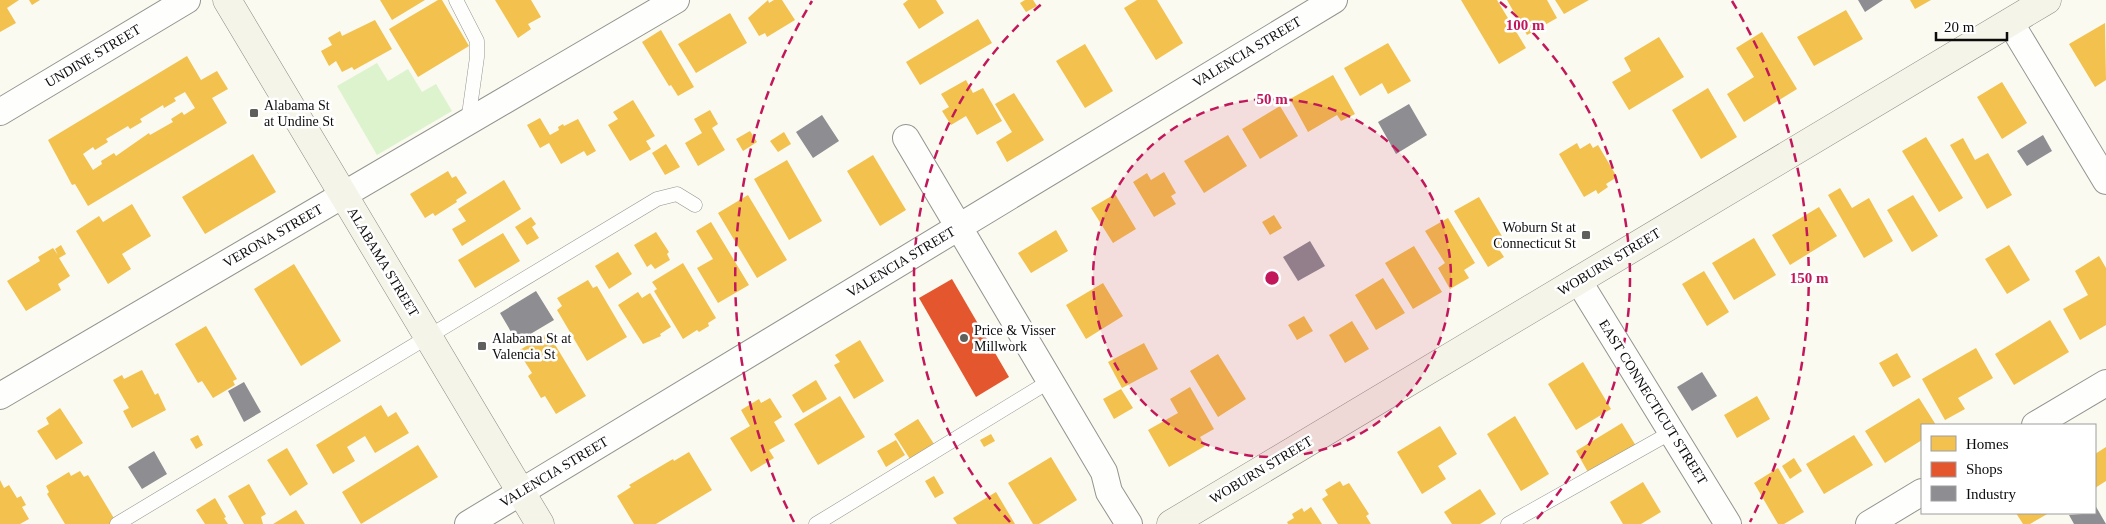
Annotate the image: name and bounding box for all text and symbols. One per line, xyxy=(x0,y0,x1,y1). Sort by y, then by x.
scale bar xyxy=(1936,10,2007,42)
street label: VALENCIA STREET xyxy=(1190,13,1304,90)
text: 100 m xyxy=(1506,17,1545,33)
text: 20 m xyxy=(1944,19,1975,35)
street label: UNDINE STREET xyxy=(43,21,144,90)
text: 50 m xyxy=(1256,91,1288,107)
place label: Alabama St at Undine St xyxy=(264,98,334,129)
marker: Alabama St at Undine St xyxy=(248,107,260,119)
street label: VERONA STREET xyxy=(221,201,326,271)
street label: ALABAMA STREET xyxy=(344,205,422,320)
place label: Woburn St at Connecticut St xyxy=(1493,220,1576,251)
street label: VALENCIA STREET xyxy=(844,223,958,300)
street label: WOBURN STREET xyxy=(1555,225,1663,299)
marker: Woburn St at Connecticut St xyxy=(1580,229,1592,241)
centre of rings xyxy=(1263,269,1281,287)
text: 150 m xyxy=(1790,270,1829,286)
street label: EAST CONNECTICUT STREET xyxy=(1596,317,1710,488)
place label: Price & Visser Millwork xyxy=(974,323,1056,354)
place label: Alabama St at Valencia St xyxy=(492,331,571,362)
marker: Price & Visser Millwork xyxy=(958,332,970,344)
marker: Alabama St at Valencia St xyxy=(476,340,488,352)
legend xyxy=(1921,424,2096,514)
street label: VALENCIA STREET xyxy=(497,433,611,510)
street label: WOBURN STREET xyxy=(1207,433,1315,507)
text: Homes xyxy=(1966,436,2009,452)
text: Shops xyxy=(1966,461,2003,477)
text: Industry xyxy=(1966,486,2016,502)

